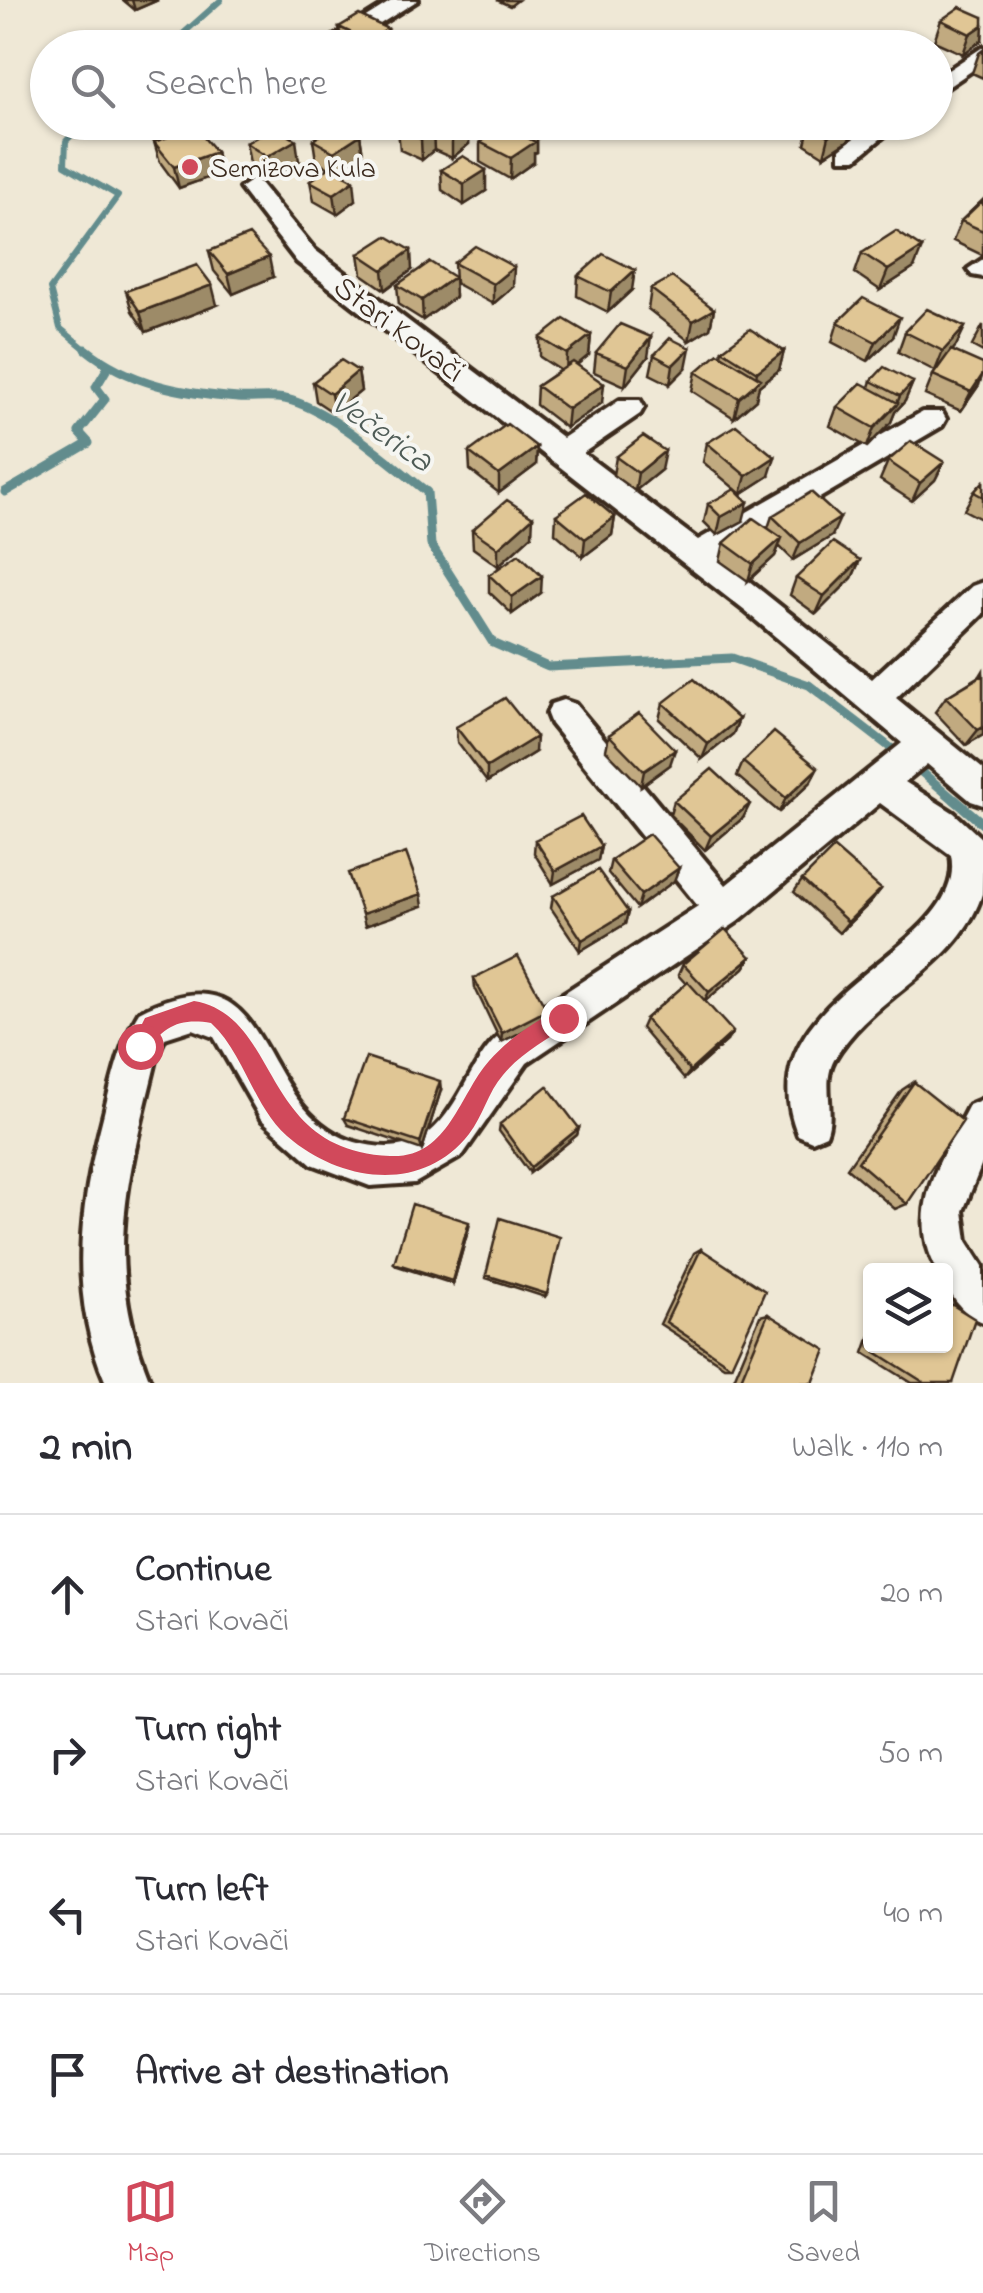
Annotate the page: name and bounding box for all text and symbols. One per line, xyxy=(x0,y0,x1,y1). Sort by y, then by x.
search box xyxy=(30,30,953,140)
text: Search here xyxy=(145,57,327,113)
icon: search xyxy=(65,58,120,113)
place label: Semizova Kula xyxy=(210,150,376,191)
marker: Semizova Kula xyxy=(179,156,201,178)
street label: Stari Kovači xyxy=(322,266,474,396)
water label: Večerica xyxy=(319,379,444,487)
route end xyxy=(541,996,587,1042)
route start xyxy=(118,1024,164,1070)
map controls xyxy=(863,1263,953,1353)
button: layers xyxy=(863,1263,953,1353)
text: 2 min xyxy=(40,1418,132,1479)
text: Walk · 110 m xyxy=(792,1425,943,1472)
text: Continue xyxy=(135,1543,271,1599)
icon: ahead xyxy=(40,1567,95,1622)
text: 20 m xyxy=(880,1571,943,1618)
text: Stari Kovači xyxy=(135,1599,289,1646)
text: Turn right xyxy=(135,1703,281,1759)
icon: right xyxy=(40,1727,95,1782)
text: 50 m xyxy=(878,1731,943,1778)
text: Stari Kovači xyxy=(135,1759,289,1806)
text: Turn left xyxy=(135,1863,268,1919)
icon: left xyxy=(40,1887,95,1942)
text: 40 m xyxy=(883,1891,943,1938)
text: Stari Kovači xyxy=(135,1919,289,1966)
text: Arrive at destination xyxy=(135,2046,449,2102)
icon: arrive xyxy=(40,2047,95,2102)
tab: Map xyxy=(123,2174,178,2275)
tab: Directions xyxy=(424,2174,541,2275)
tab: Saved xyxy=(787,2174,860,2275)

